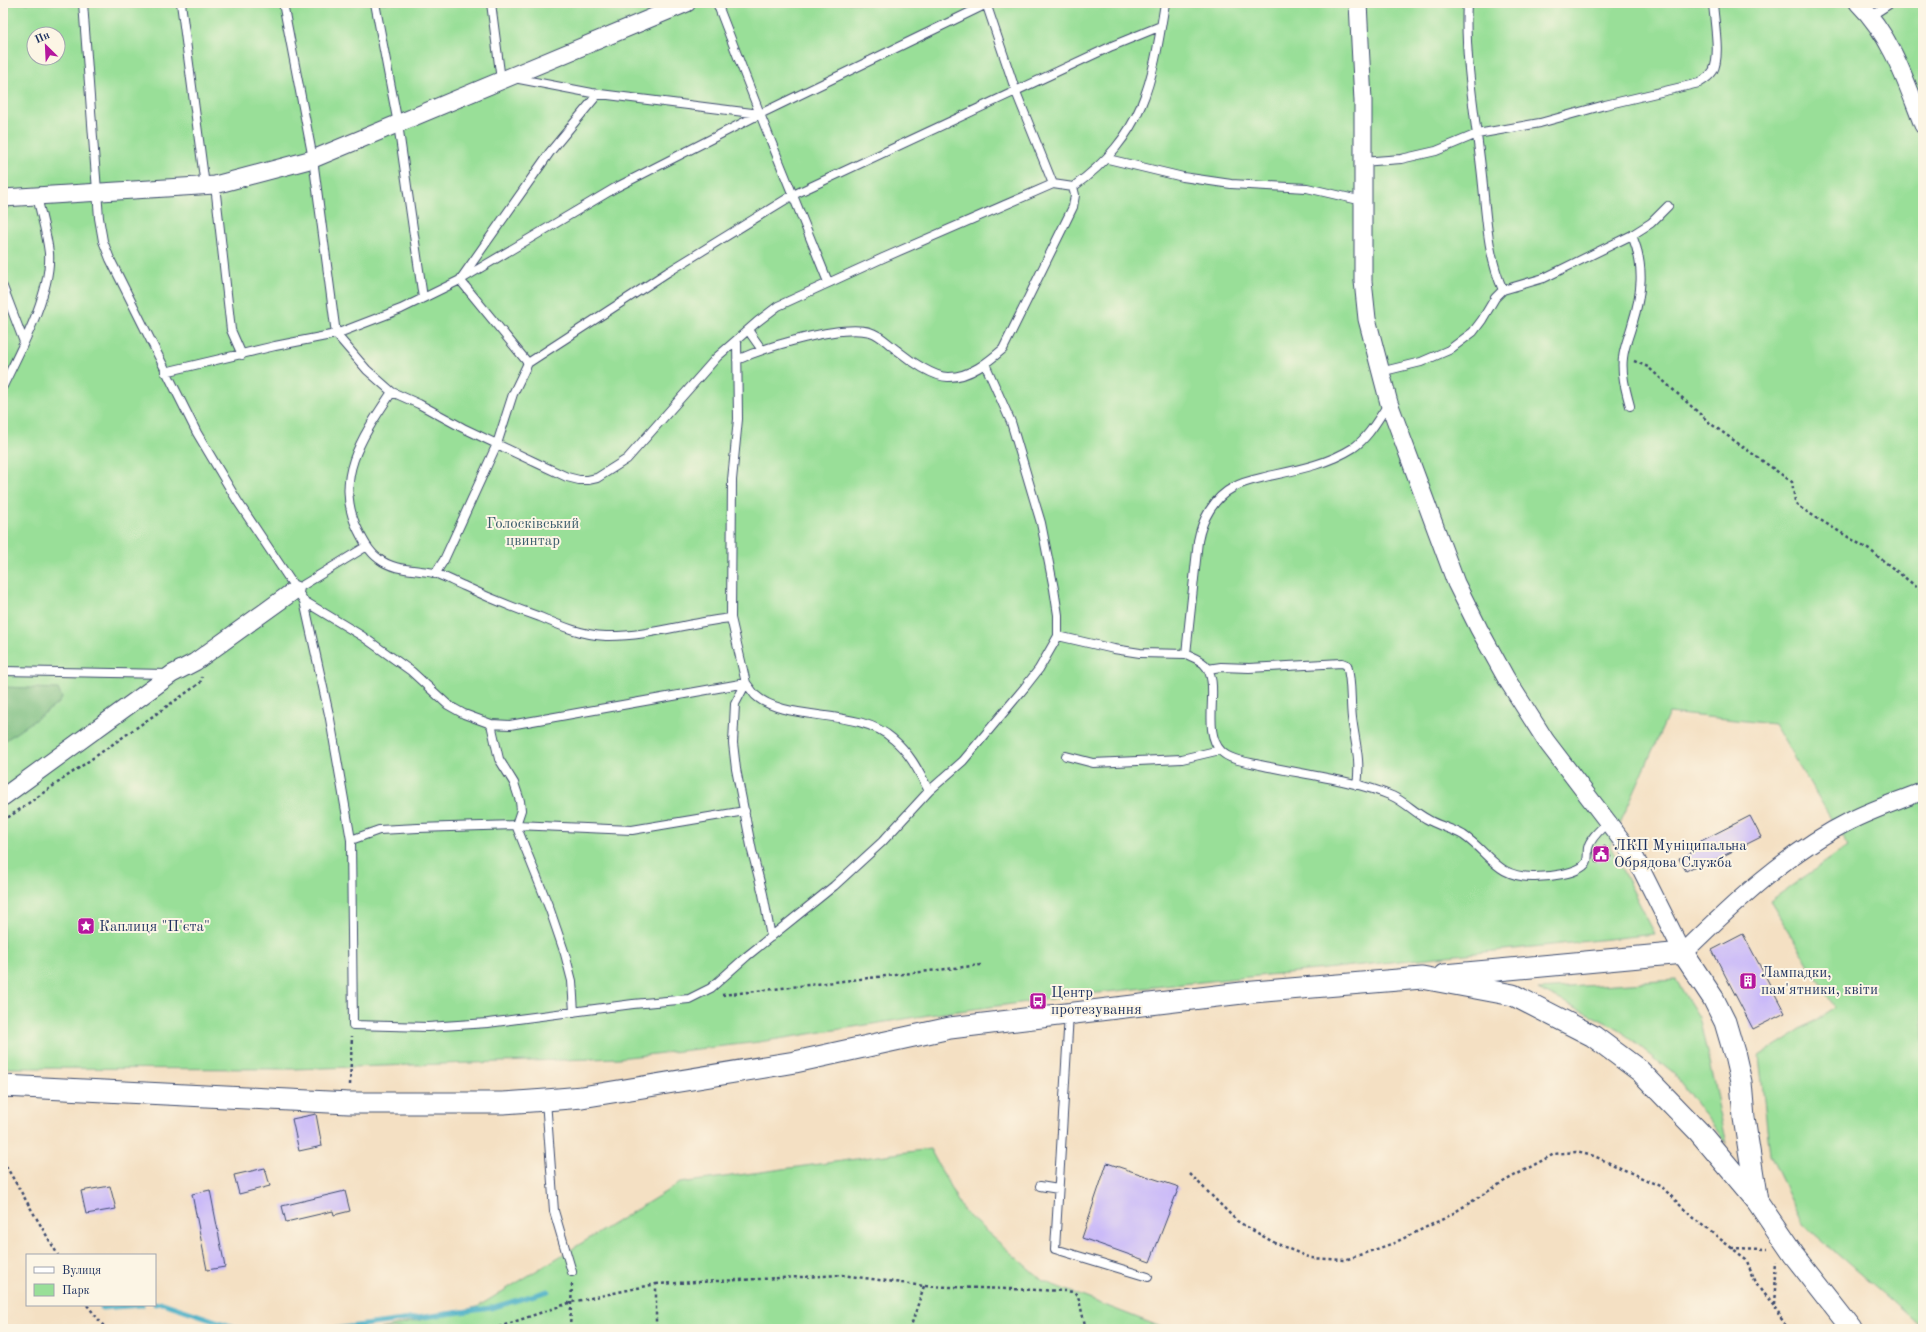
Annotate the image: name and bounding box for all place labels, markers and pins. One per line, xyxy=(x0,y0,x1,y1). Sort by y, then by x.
place label: ЛКП Муніципальна Обрядова Служба xyxy=(1614,839,1747,871)
public building icon: ЛКП Муніципальна Обрядова Служба xyxy=(1591,844,1611,864)
place icon: Каплиця "П'єта" xyxy=(76,916,96,936)
place label: Каплиця "П'єта" xyxy=(99,920,210,935)
place label: Лампадки, пам'ятники, квіти xyxy=(1761,966,1878,998)
building icon: Лампадки, пам'ятники, квіти xyxy=(1738,971,1758,991)
place label: Центр протезування xyxy=(1051,986,1142,1018)
bus stop icon: Центр протезування xyxy=(1028,991,1048,1011)

